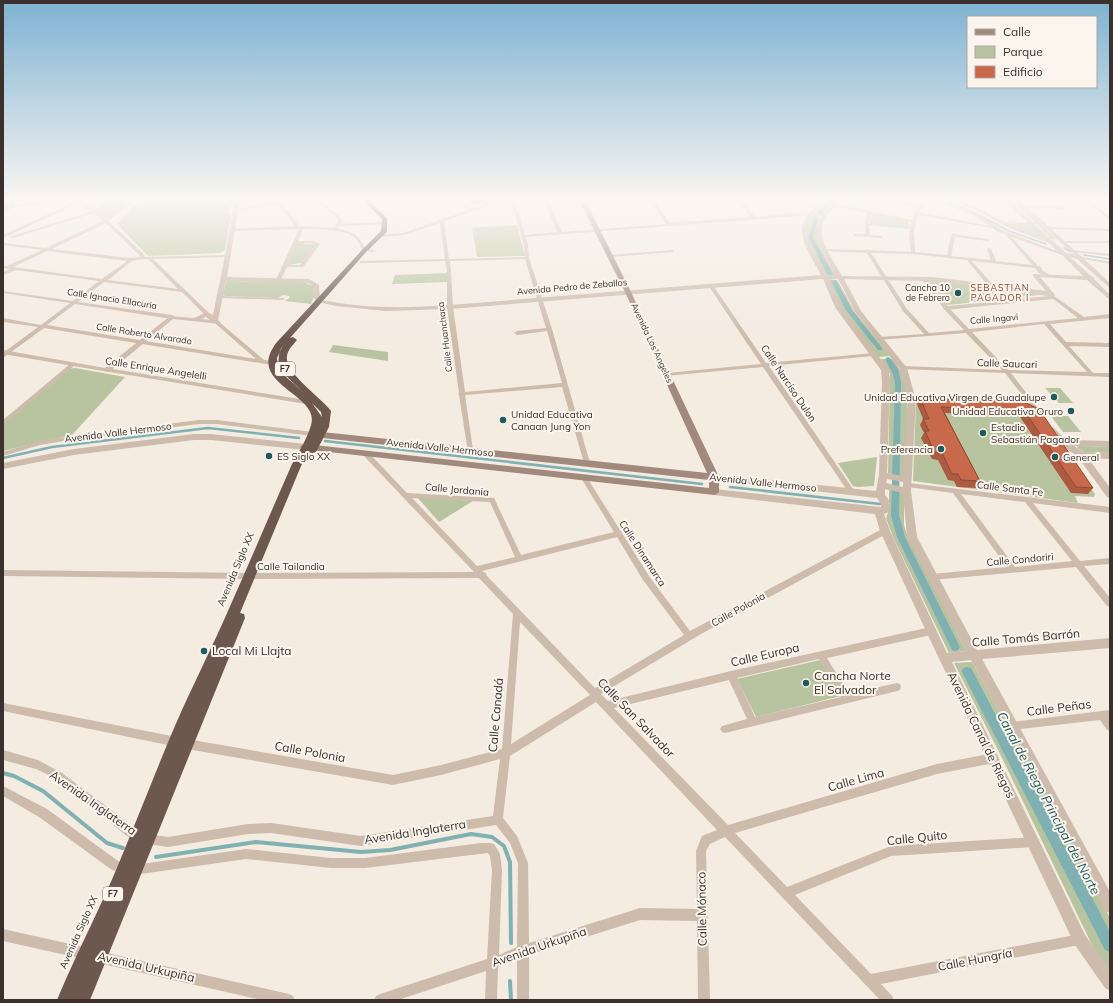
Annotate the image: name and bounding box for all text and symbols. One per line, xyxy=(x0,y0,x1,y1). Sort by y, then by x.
legend xyxy=(967,16,1097,88)
text: Calle xyxy=(1003,24,1030,39)
text: Parque xyxy=(1003,44,1043,59)
text: Edificio xyxy=(1003,64,1043,79)
street label: Avenida Pedro de Zeballos xyxy=(516,276,628,297)
place label: Cancha 10 de Febrero xyxy=(905,282,950,303)
district label: SEBASTIAN PAGADOR I xyxy=(970,282,1030,303)
street label: Calle Ignacio Ellacuria xyxy=(66,286,158,311)
marker: Cancha 10 de Febrero xyxy=(953,288,963,298)
street label: Calle Huanchaca xyxy=(435,301,454,373)
street label: Avenida Los Angeles xyxy=(629,301,676,385)
street label: Calle Ingavi xyxy=(969,311,1018,326)
street label: Calle Roberto Alvarado xyxy=(96,321,193,346)
street label: Calle Narciso Dulon xyxy=(758,342,819,424)
street label: Calle Enrique Angelelli xyxy=(104,354,208,383)
street label: Calle Saucari xyxy=(977,356,1037,371)
road number: F7 xyxy=(275,362,295,376)
place label: Unidad Educativa Virgen de Guadalupe xyxy=(864,391,1046,404)
marker: Unidad Educativa Virgen de Guadalupe xyxy=(1049,392,1059,402)
place label: Unidad Educativa Oruro xyxy=(952,405,1063,418)
marker: Unidad Educativa Oruro xyxy=(1066,406,1076,416)
place label: Unidad Educativa Canaan Jung Yon xyxy=(511,408,593,433)
marker: Unidad Educativa Canaan Jung Yon xyxy=(498,415,508,425)
street label: Avenida Valle Hermoso xyxy=(64,419,173,446)
place label: Estadio Sebastián Pagador xyxy=(991,421,1080,446)
marker: Estadio Sebastián Pagador xyxy=(978,428,988,438)
street label: Avenida Valle Hermoso xyxy=(386,435,494,460)
place label: Preferencia xyxy=(881,443,933,456)
marker: Preferencia xyxy=(936,444,946,454)
place label: ES Siglo XX xyxy=(277,450,330,463)
marker: ES Siglo XX xyxy=(264,451,274,461)
place label: General xyxy=(1063,451,1099,464)
marker: General xyxy=(1050,452,1060,462)
street label: Avenida Valle Hermoso xyxy=(709,470,817,495)
street label: Calle Santa Fe xyxy=(976,478,1044,499)
street label: Calle Jordania xyxy=(424,480,490,499)
street label: Calle Dinamarca xyxy=(616,518,669,589)
street label: Avenida Siglo XX xyxy=(214,530,257,608)
street label: Calle Condoriri xyxy=(986,550,1054,569)
street label: Calle Tailandia xyxy=(257,560,325,573)
street label: Calle Polonia xyxy=(709,589,768,630)
street label: Calle Tomás Barrón xyxy=(971,625,1081,650)
street label: Calle Europa xyxy=(729,639,801,670)
place label: Local Mi Llajta xyxy=(212,643,292,658)
marker: Local Mi Llajta xyxy=(199,646,209,656)
place label: Cancha Norte El Salvador xyxy=(814,668,891,697)
street label: Avenida Canal de Riegos xyxy=(944,669,1019,800)
street label: Calle San Salvador xyxy=(595,675,679,761)
street label: Calle Canadá xyxy=(485,677,506,753)
marker: Cancha Norte El Salvador xyxy=(801,678,811,688)
street label: Calle Peñas xyxy=(1026,696,1092,719)
water label: Canal de Riego Principal del Norte xyxy=(994,709,1104,897)
street label: Calle Polonia xyxy=(273,738,347,765)
street label: Calle Lima xyxy=(826,764,886,795)
street label: Avenida Inglaterra xyxy=(47,767,140,838)
street label: Avenida Inglaterra xyxy=(363,816,467,847)
street label: Calle Quito xyxy=(886,827,948,848)
street label: Calle Mónaco xyxy=(693,871,710,946)
road number: F7 xyxy=(103,887,123,901)
street label: Avenida Siglo XX xyxy=(56,893,101,971)
street label: Avenida Urkupiña xyxy=(489,923,588,970)
street label: Calle Hungría xyxy=(936,945,1013,974)
street label: Avenida Urkupiña xyxy=(96,948,196,985)

